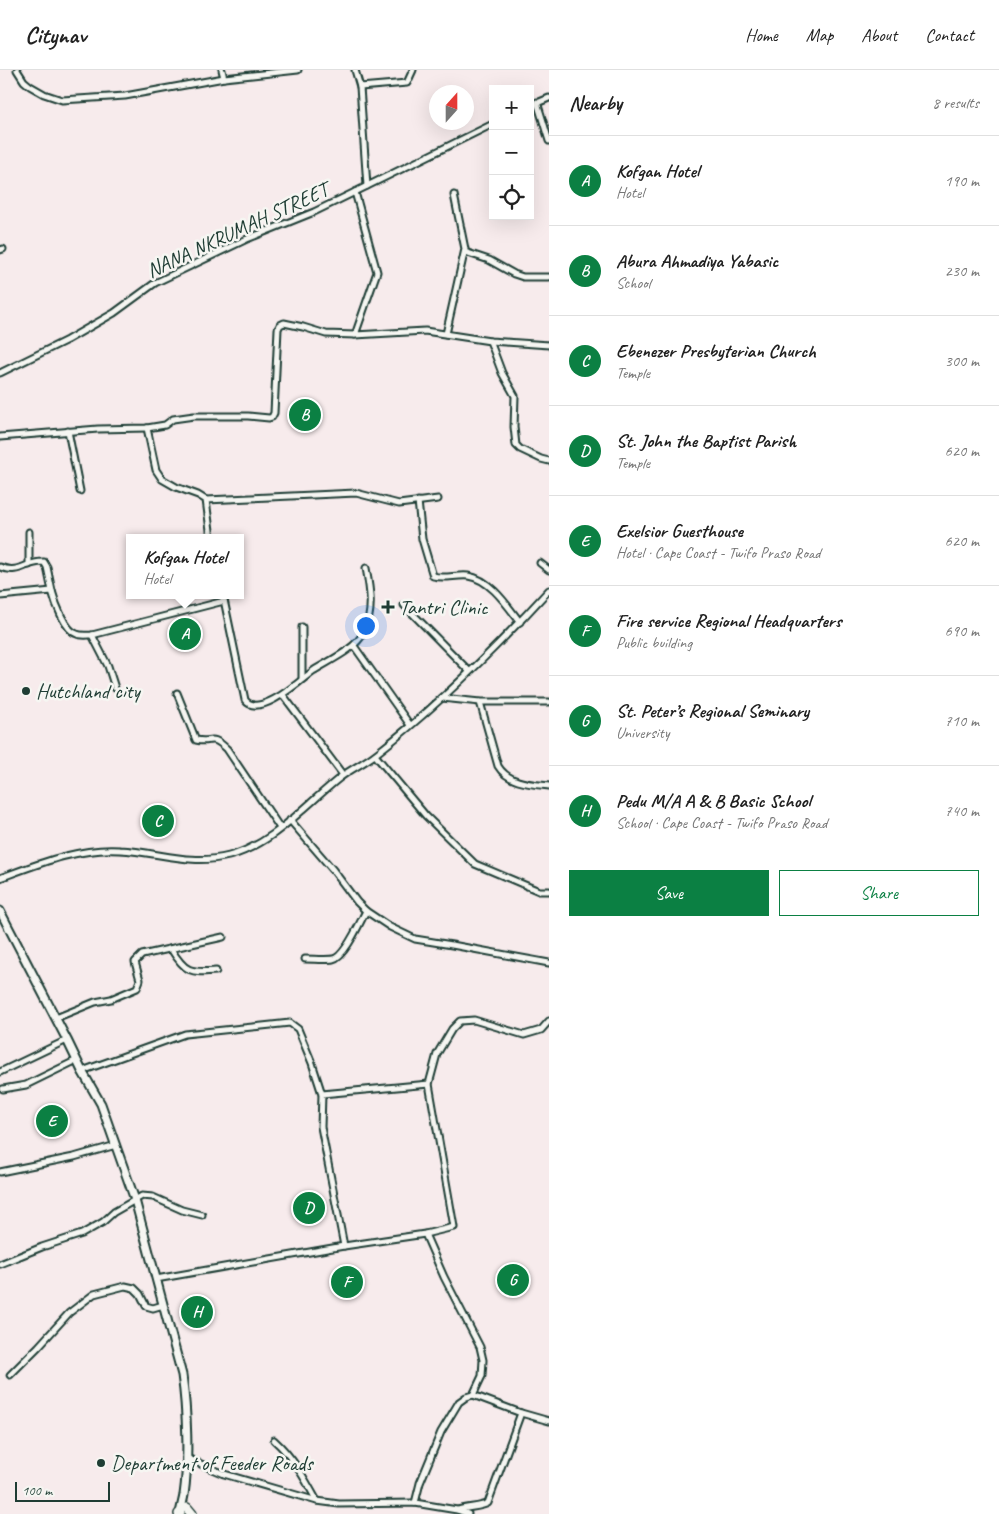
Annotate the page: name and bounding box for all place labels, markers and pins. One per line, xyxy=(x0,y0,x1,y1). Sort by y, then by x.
pin: B xyxy=(289,396,321,434)
place label: Tantri Clinic xyxy=(399,594,489,620)
marker: Tantri Clinic xyxy=(381,600,395,614)
pin: A xyxy=(169,615,201,653)
place label: Hutchland city xyxy=(36,678,142,704)
marker: Hutchland city xyxy=(20,685,32,697)
pin: C xyxy=(142,802,174,840)
pin: E xyxy=(36,1102,68,1140)
pin: D xyxy=(293,1189,325,1227)
pin: G xyxy=(497,1261,529,1299)
pin: F xyxy=(331,1263,363,1301)
pin: H xyxy=(181,1293,213,1331)
place label: Department of Feeder Roads xyxy=(111,1450,315,1476)
marker: Department of Feeder Roads xyxy=(95,1457,107,1469)

